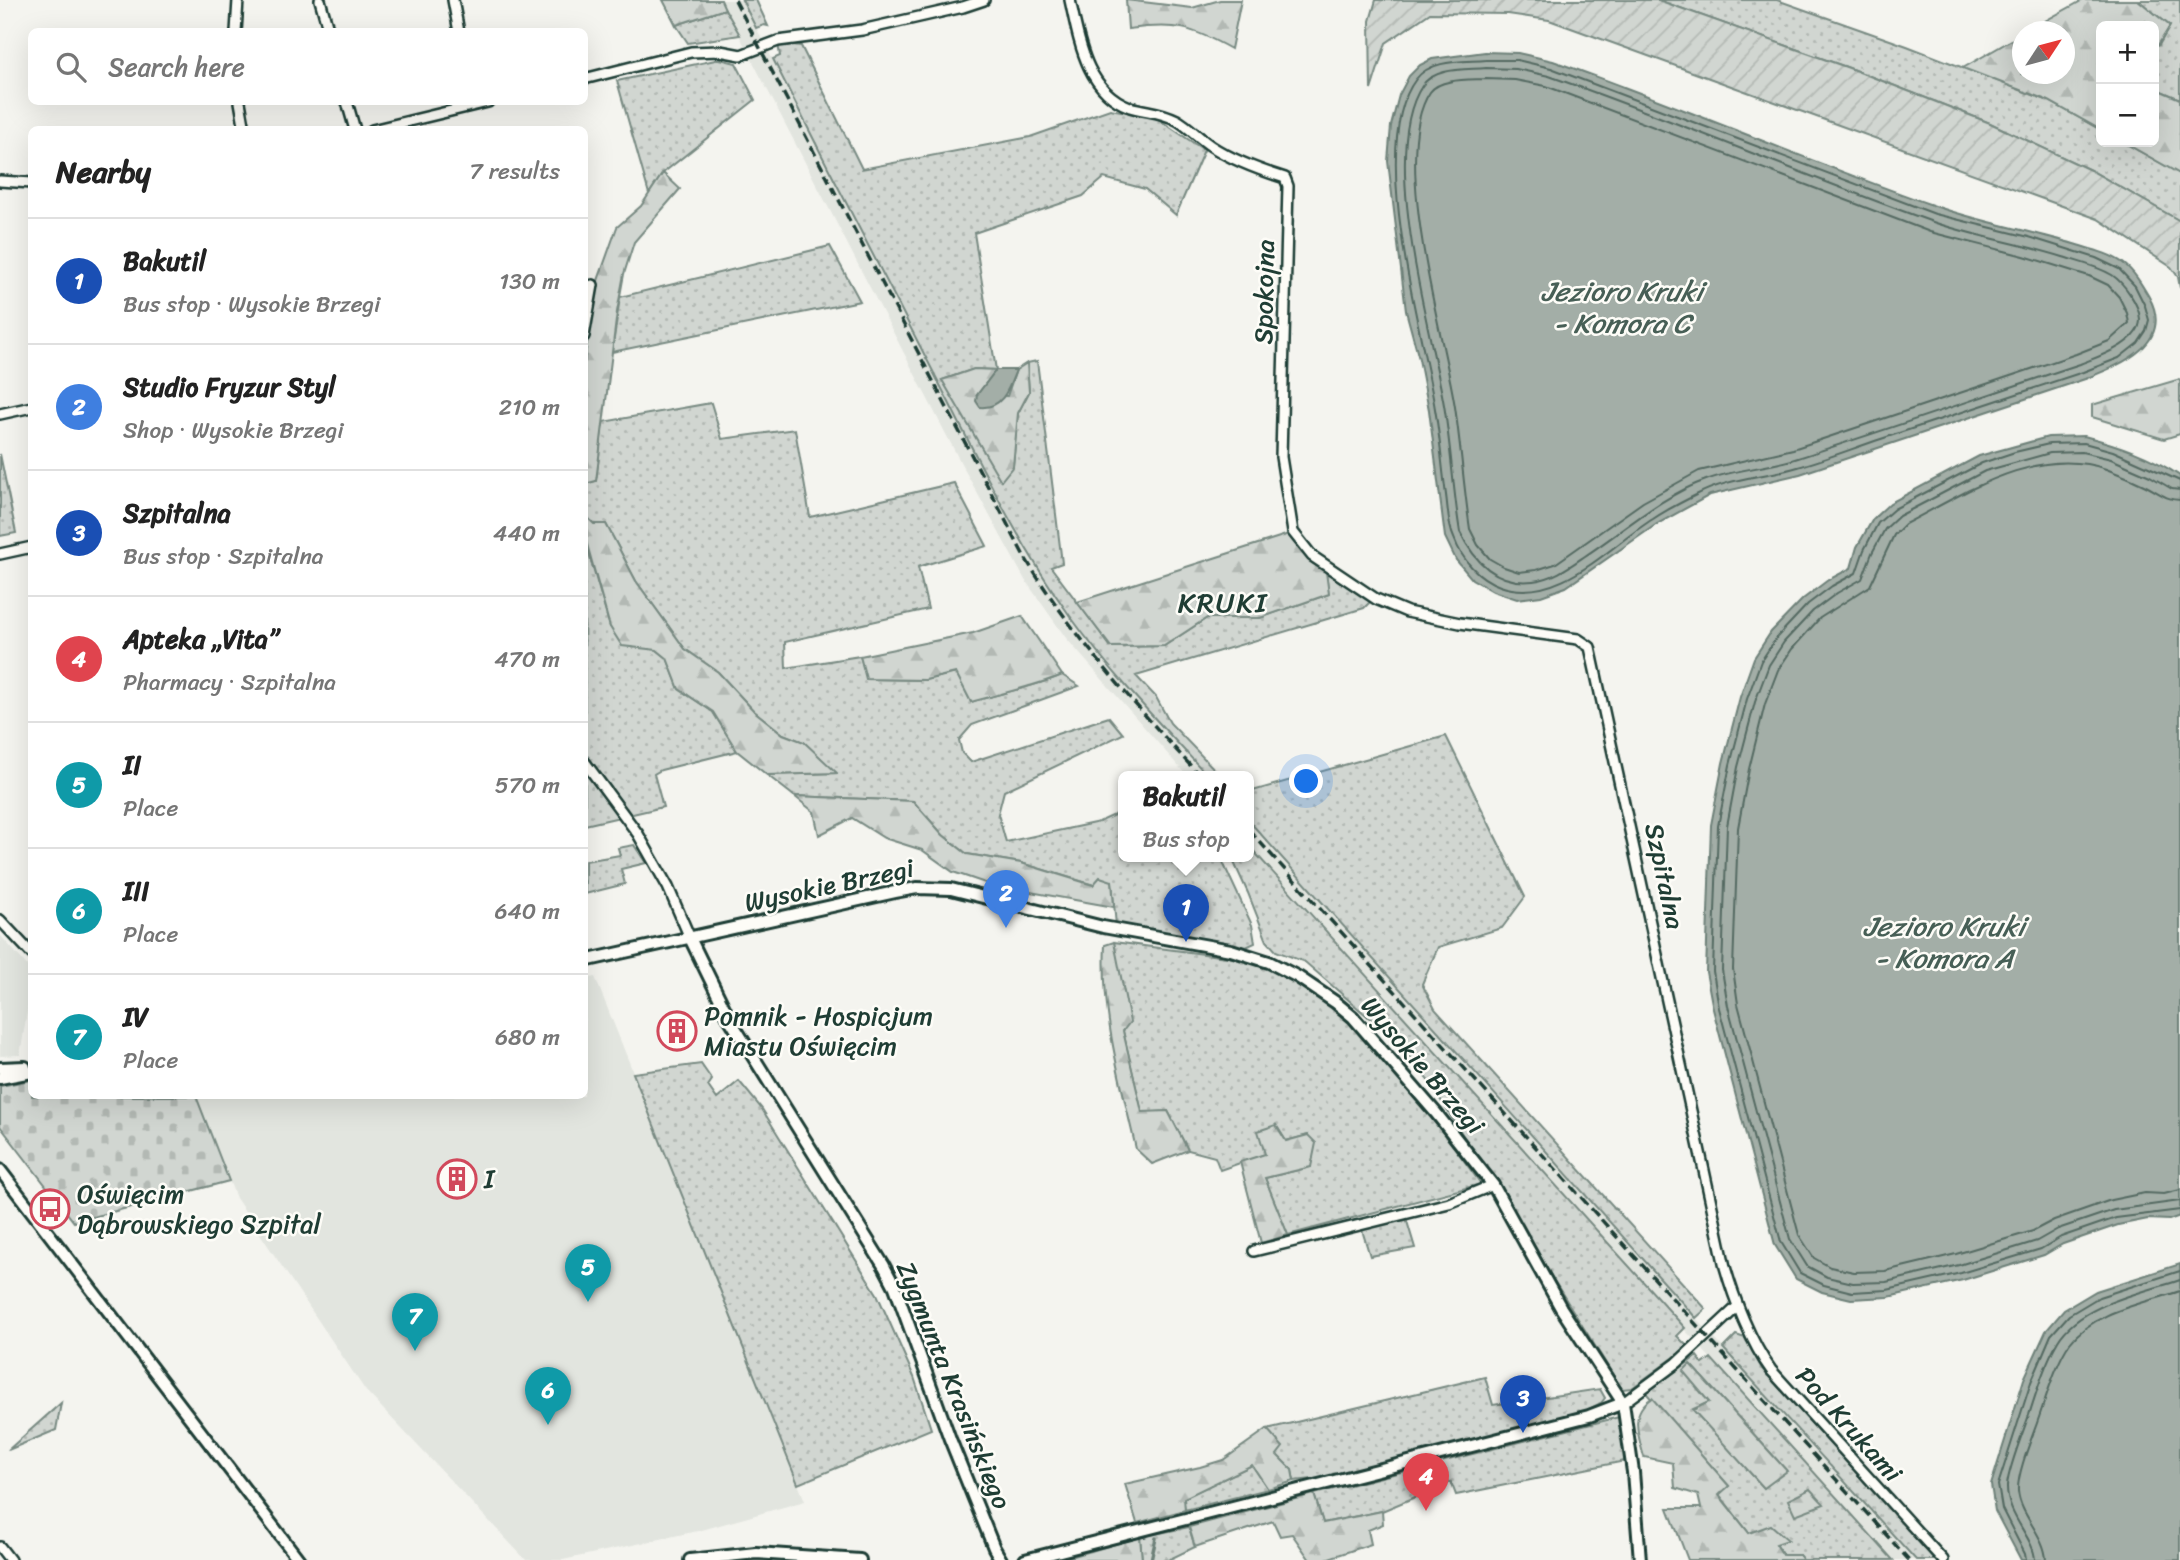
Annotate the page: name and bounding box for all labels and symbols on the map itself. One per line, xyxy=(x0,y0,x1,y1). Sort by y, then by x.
north arrow xyxy=(2012,21,2075,84)
street label: Spokojna xyxy=(1240,239,1288,345)
water label: Jezioro Kruki - Komora C xyxy=(1541,267,1708,348)
district label: KRUKI xyxy=(1178,578,1268,627)
your location xyxy=(1289,764,1323,798)
street label: Szpitalna xyxy=(1631,819,1699,933)
street label: Wysokie Brzegi xyxy=(740,844,919,925)
pin: 2 xyxy=(983,870,1029,928)
pin: 1 xyxy=(1163,884,1209,942)
water label: Jezioro Kruki - Komora A xyxy=(1863,902,2030,983)
street label: Wysokie Brzegi xyxy=(1349,985,1497,1146)
place label: Pomnik - Hospicjum Miastu Oświęcim xyxy=(704,993,933,1069)
building icon: Pomnik - Hospicjum Miastu Oświęcim xyxy=(656,1010,698,1052)
place label: I xyxy=(483,1156,496,1202)
building icon: I xyxy=(436,1158,478,1200)
place label: Oświęcim Dąbrowskiego Szpital xyxy=(77,1171,321,1247)
bus stop icon: Oświęcim Dąbrowskiego Szpital xyxy=(29,1188,71,1230)
pin: 5 xyxy=(565,1244,611,1302)
street label: Zygmunta Krasińskiego xyxy=(883,1254,1025,1516)
pin: 7 xyxy=(392,1293,438,1351)
street label: Pod Krukami xyxy=(1784,1355,1915,1493)
pin: 6 xyxy=(525,1367,571,1425)
pin: 3 xyxy=(1500,1375,1546,1433)
pin: 4 xyxy=(1403,1453,1449,1511)

